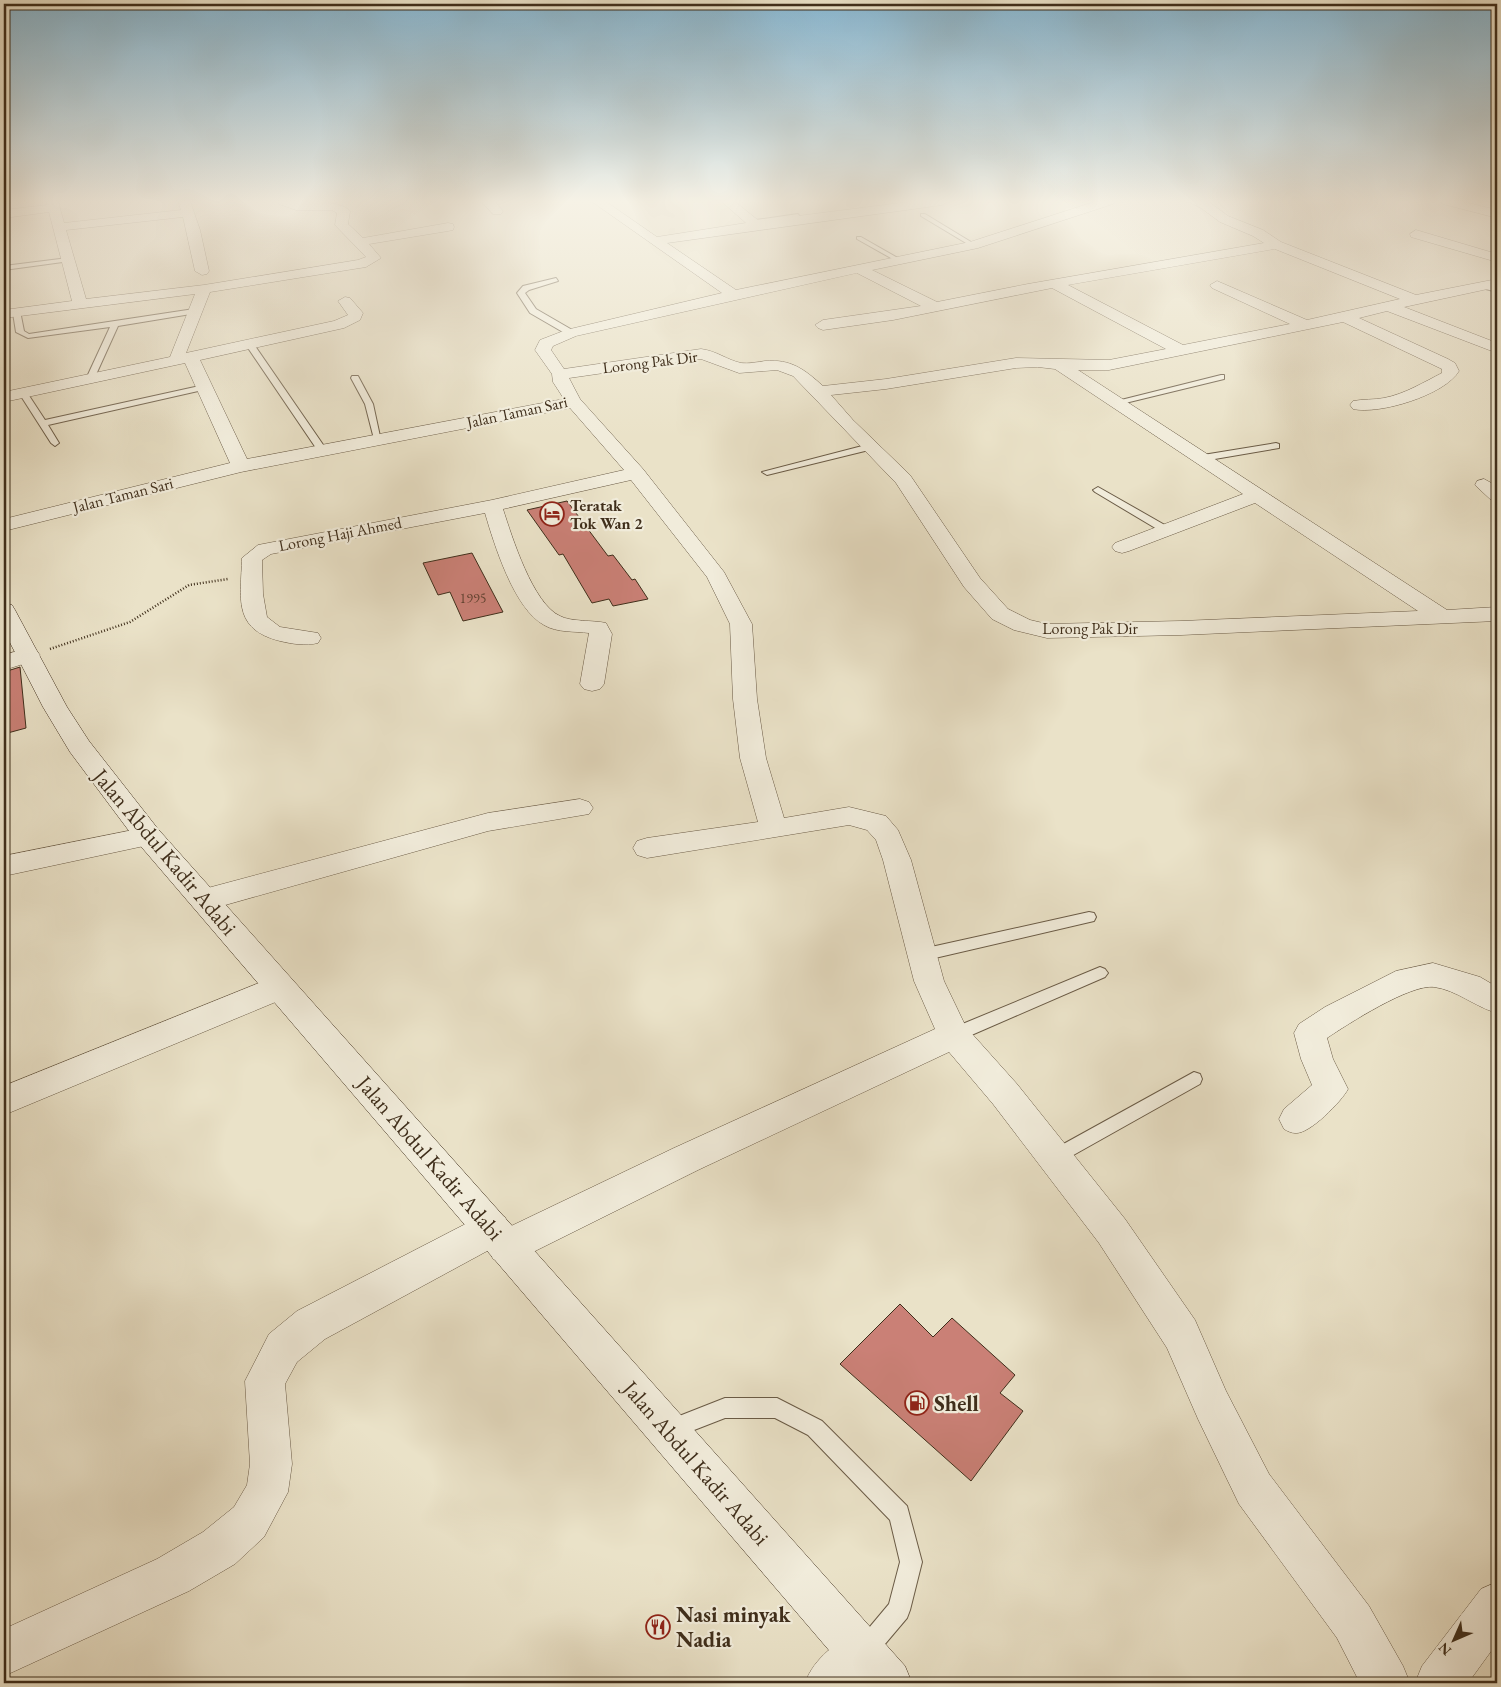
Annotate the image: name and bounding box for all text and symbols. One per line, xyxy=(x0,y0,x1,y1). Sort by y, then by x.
street label: Lorong Pak Dir xyxy=(601,346,699,378)
street label: Jalan Taman Sari xyxy=(463,391,569,433)
street label: Jalan Taman Sari xyxy=(69,472,175,518)
place label: Teratak Tok Wan 2 xyxy=(570,495,643,534)
hotel icon: Teratak Tok Wan 2 xyxy=(539,501,565,527)
street label: Lorong Haji Ahmed xyxy=(277,512,404,556)
house number: 1995 xyxy=(460,589,486,607)
street label: Lorong Pak Dir xyxy=(1042,618,1138,639)
street label: Jalan Abdul Kadir Adabi xyxy=(85,761,243,941)
street label: Jalan Abdul Kadir Adabi xyxy=(349,1068,510,1246)
street label: Jalan Abdul Kadir Adabi xyxy=(615,1373,776,1551)
place label: Shell xyxy=(934,1389,979,1418)
fuel station icon: Shell xyxy=(904,1390,930,1416)
place label: Nasi minyak Nadia xyxy=(676,1600,791,1654)
restaurant icon: Nasi minyak Nadia xyxy=(645,1614,671,1640)
north arrow xyxy=(1428,1614,1478,1664)
text: N xyxy=(1434,1638,1455,1660)

